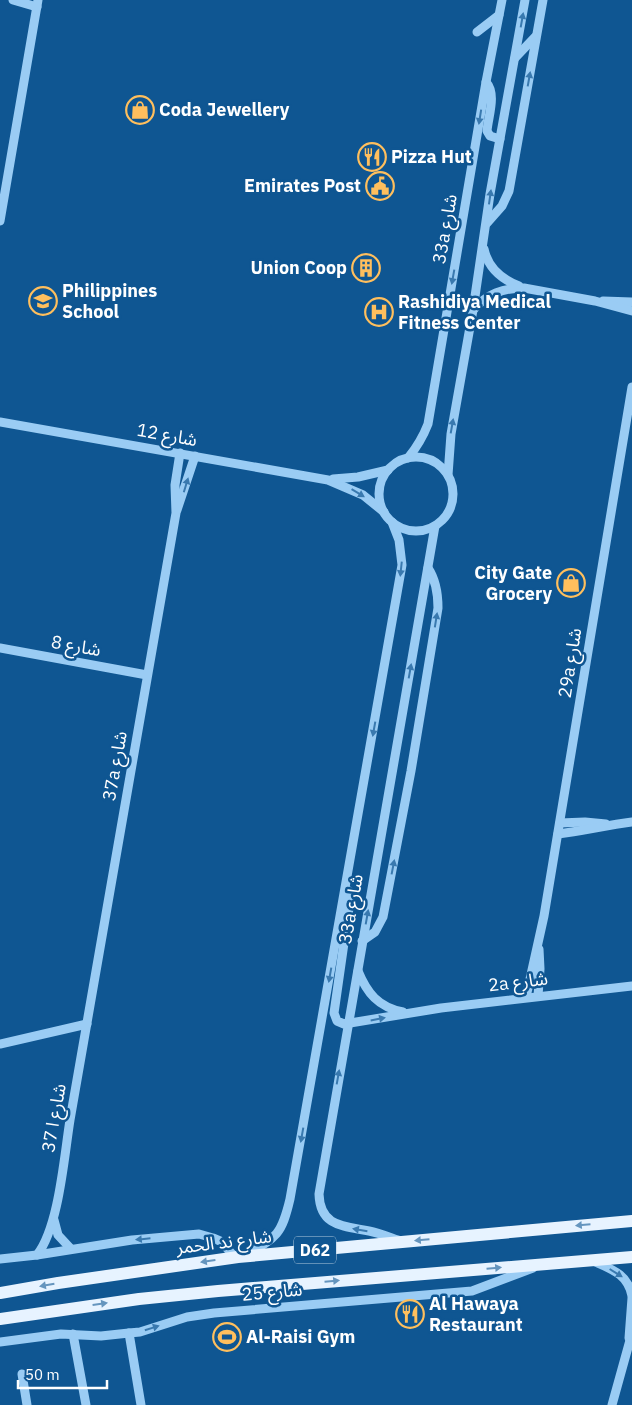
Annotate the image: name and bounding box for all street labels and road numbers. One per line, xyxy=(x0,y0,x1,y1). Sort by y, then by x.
street label: 33a شارع xyxy=(427,192,465,266)
street label: شارع 12 xyxy=(135,418,199,454)
street label: 29a شارع xyxy=(553,626,589,700)
street label: شارع 8 xyxy=(49,630,103,664)
street label: 37a شارع xyxy=(97,729,135,803)
street label: 33a شارع xyxy=(333,872,371,946)
street label: 2a شارع xyxy=(487,966,549,1000)
street label: شارع ا 37 xyxy=(36,1082,74,1155)
street label: شارع ند الحمر xyxy=(174,1224,273,1262)
road number: D62 xyxy=(294,1236,336,1264)
street label: شارع 25 xyxy=(241,1277,304,1309)

